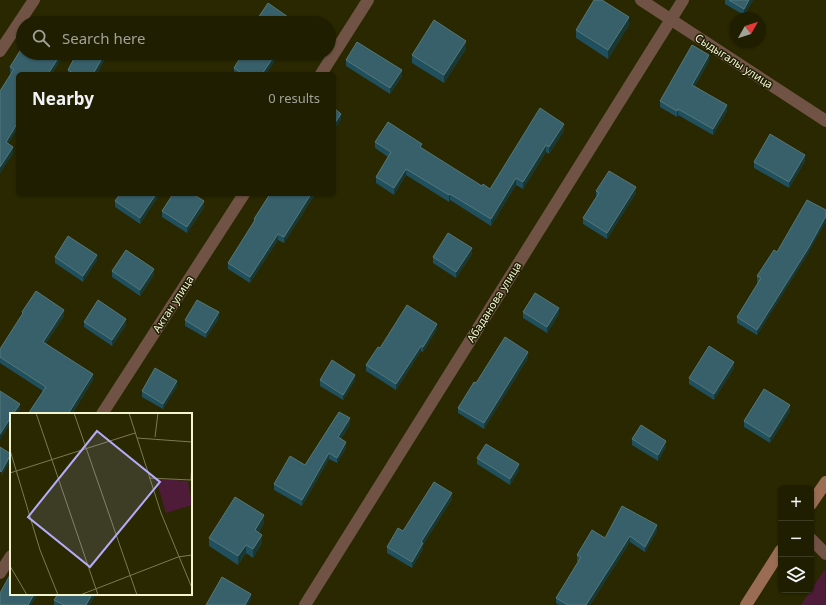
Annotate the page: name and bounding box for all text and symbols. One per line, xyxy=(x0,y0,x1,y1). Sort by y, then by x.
north arrow xyxy=(730,12,766,48)
search box xyxy=(16,16,336,60)
icon: search xyxy=(30,27,52,49)
text: Search here xyxy=(62,28,145,48)
street label: Сыдыгалы улица xyxy=(692,30,776,91)
text: Nearby xyxy=(32,87,94,110)
text: 0 results xyxy=(268,89,320,107)
street label: Абаданова улица xyxy=(463,259,524,345)
street label: Актан улица xyxy=(149,272,197,335)
inset map xyxy=(10,413,192,595)
map controls xyxy=(778,485,814,593)
button: + xyxy=(778,485,814,521)
button: − xyxy=(778,521,814,557)
button: layers xyxy=(778,557,814,593)

